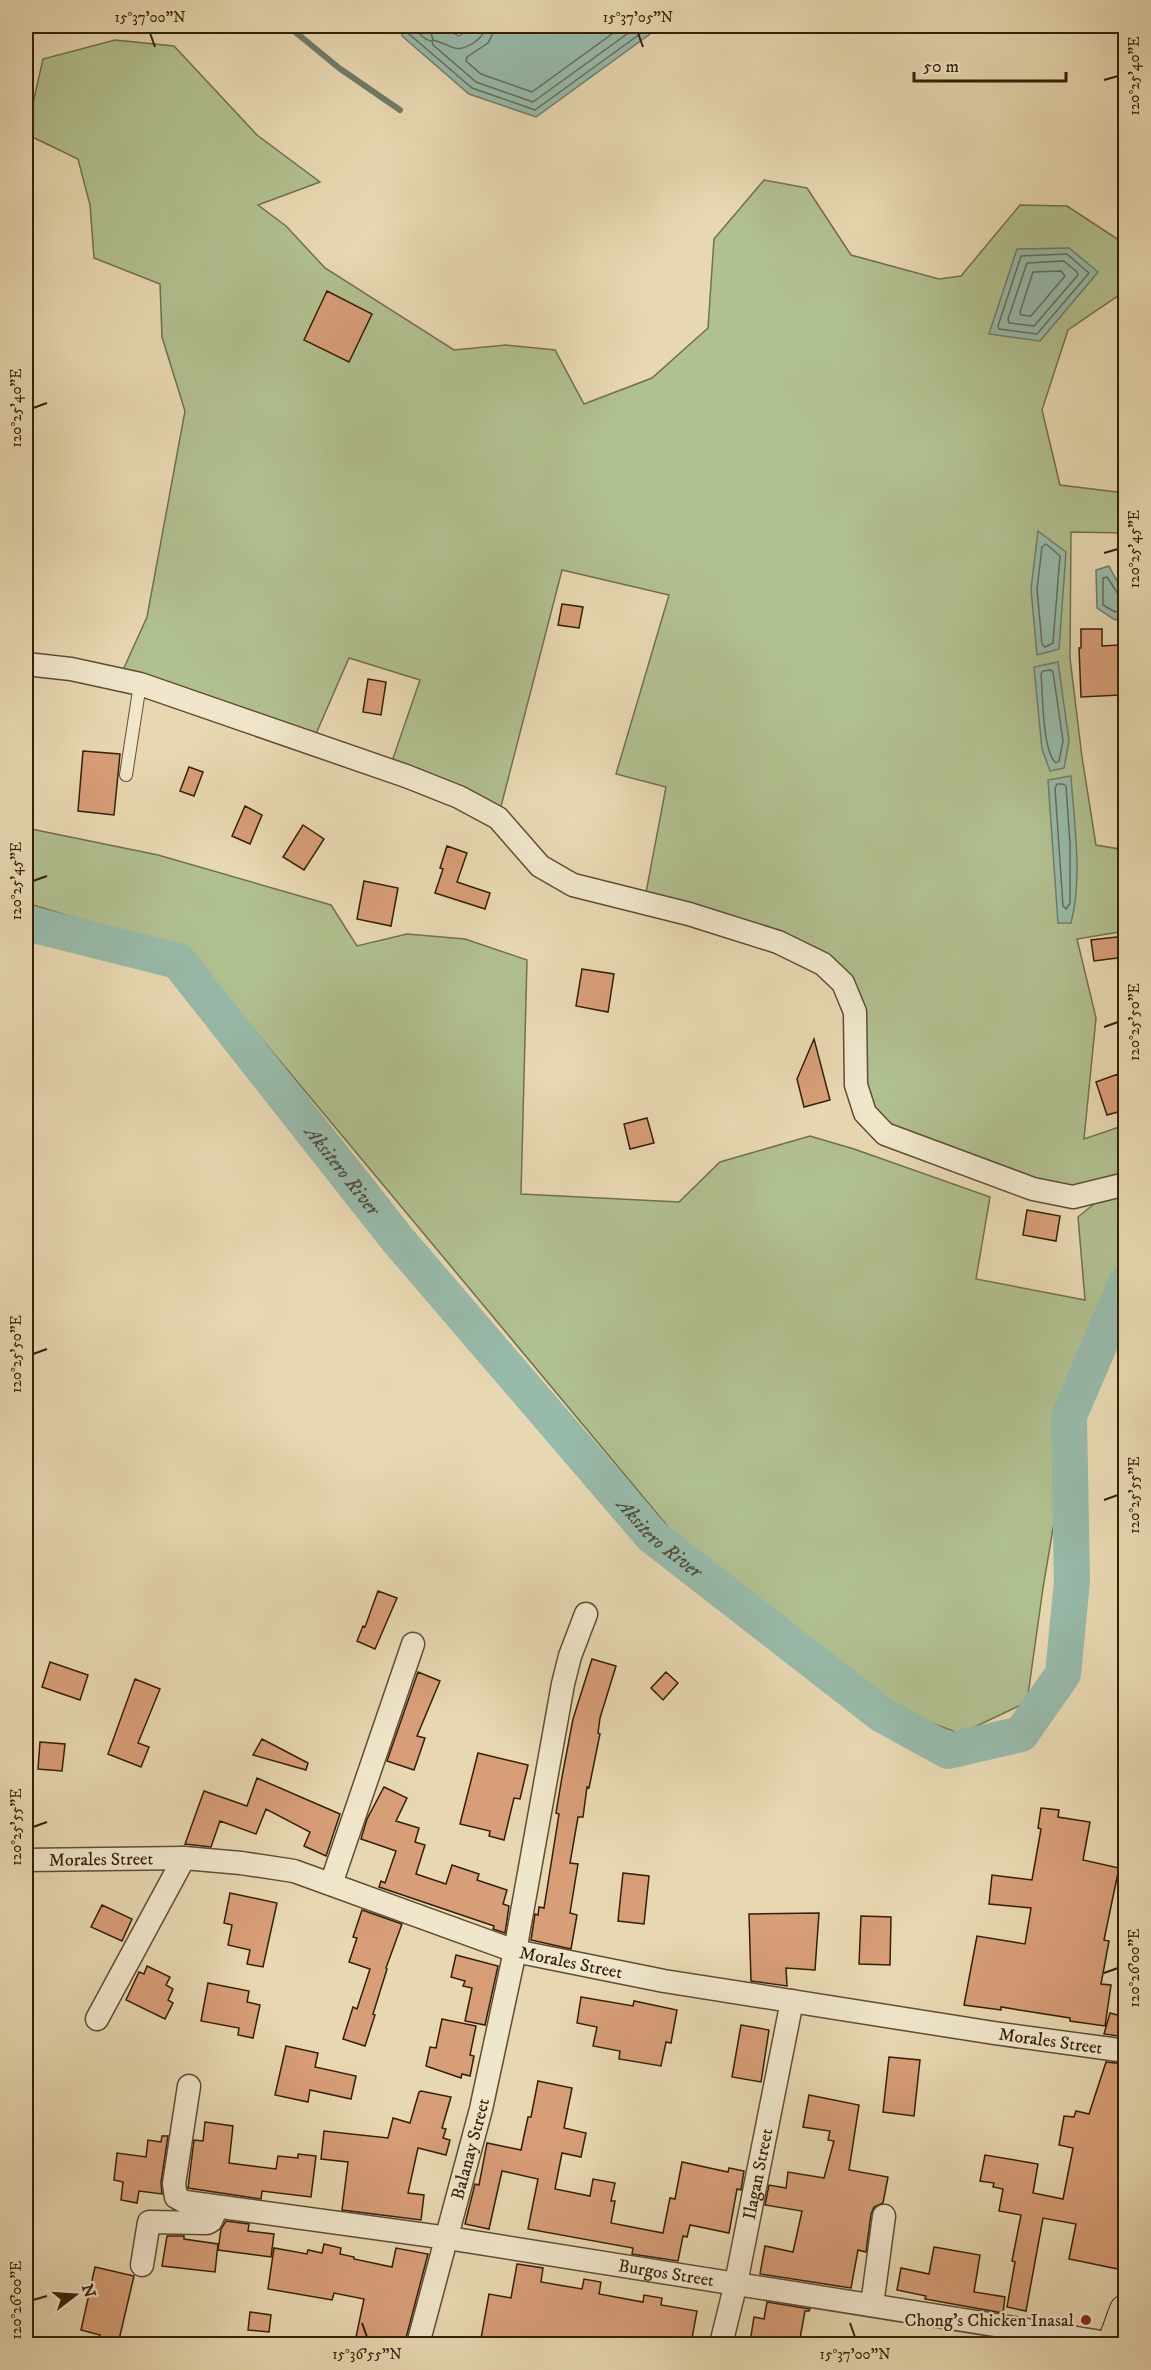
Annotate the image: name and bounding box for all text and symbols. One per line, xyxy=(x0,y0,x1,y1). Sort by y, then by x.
text: 15°37'00"N xyxy=(115,8,185,27)
text: 15°37'05"N xyxy=(603,8,673,27)
text: 120°25'40"E xyxy=(1125,36,1144,116)
scale bar xyxy=(914,45,1066,83)
text: 50 m xyxy=(923,56,959,78)
text: 120°25'40"E xyxy=(7,368,26,448)
text: 120°25'45"E xyxy=(1125,509,1144,588)
text: 120°25'45"E xyxy=(7,841,26,920)
text: 120°25'50"E xyxy=(1125,983,1144,1061)
water label: Aksitero River xyxy=(297,1120,386,1222)
text: 120°25'50"E xyxy=(7,1315,26,1393)
text: 120°25'55"E xyxy=(1125,1456,1144,1534)
water label: Aksitero River xyxy=(610,1492,708,1585)
text: 120°25'55"E xyxy=(7,1788,26,1866)
street label: Morales Street xyxy=(49,1848,154,1872)
text: 120°26'00"E xyxy=(1125,1928,1144,2007)
street label: Morales Street xyxy=(517,1942,624,1984)
street label: Morales Street xyxy=(997,2024,1104,2060)
street label: Balanay Street xyxy=(447,2096,495,2202)
street label: Ilagan Street xyxy=(739,2126,779,2222)
street label: Burgos Street xyxy=(617,2255,716,2292)
text: 120°26'00"E xyxy=(7,2260,26,2339)
north arrow xyxy=(45,2265,105,2325)
text: N xyxy=(77,2282,100,2300)
place label: Chong's Chicken Inasal xyxy=(904,2310,1075,2332)
marker: Chong's Chicken Inasal xyxy=(1079,2313,1093,2327)
text: 15°36'55"N xyxy=(332,2345,402,2364)
text: 15°37'00"N xyxy=(820,2345,890,2364)

